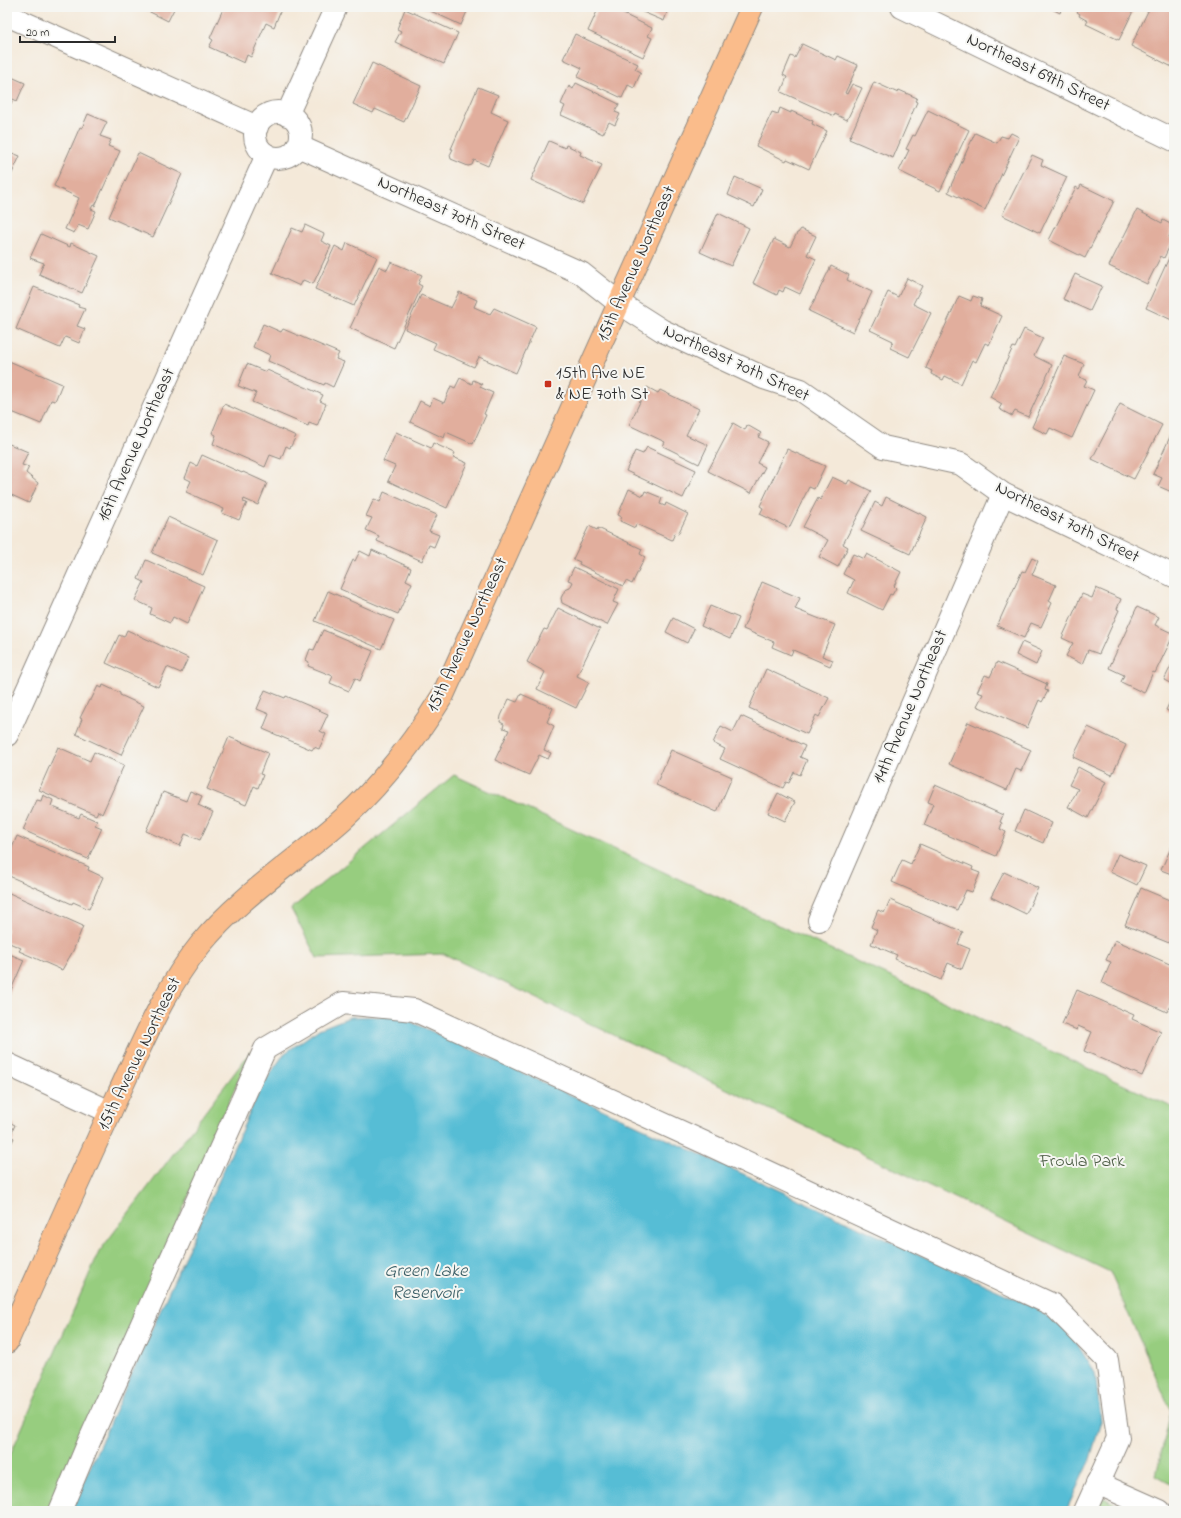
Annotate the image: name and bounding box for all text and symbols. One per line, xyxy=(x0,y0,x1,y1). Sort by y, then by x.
scale bar xyxy=(20,18,115,44)
text: 20 m xyxy=(26,24,49,42)
street label: Northeast 69th Street xyxy=(962,27,1114,119)
street label: Northeast 70th Street xyxy=(373,170,529,258)
street label: 15th Avenue Northeast xyxy=(591,182,683,346)
street label: Northeast 70th Street xyxy=(659,319,813,409)
place label: 15th Ave NE & NE 70th St xyxy=(556,361,648,408)
street label: 16th Avenue Northeast xyxy=(91,364,183,526)
marker: 15th Ave NE & NE 70th St xyxy=(543,379,553,389)
street label: Northeast 70th Street xyxy=(990,475,1144,571)
street label: 15th Avenue Northeast xyxy=(421,553,515,717)
street label: 14th Avenue Northeast xyxy=(867,626,955,788)
street label: 15th Avenue Northeast xyxy=(91,973,189,1135)
park label: Froula Park xyxy=(1038,1149,1125,1175)
water label: Green Lake Reservoir xyxy=(384,1258,469,1307)

